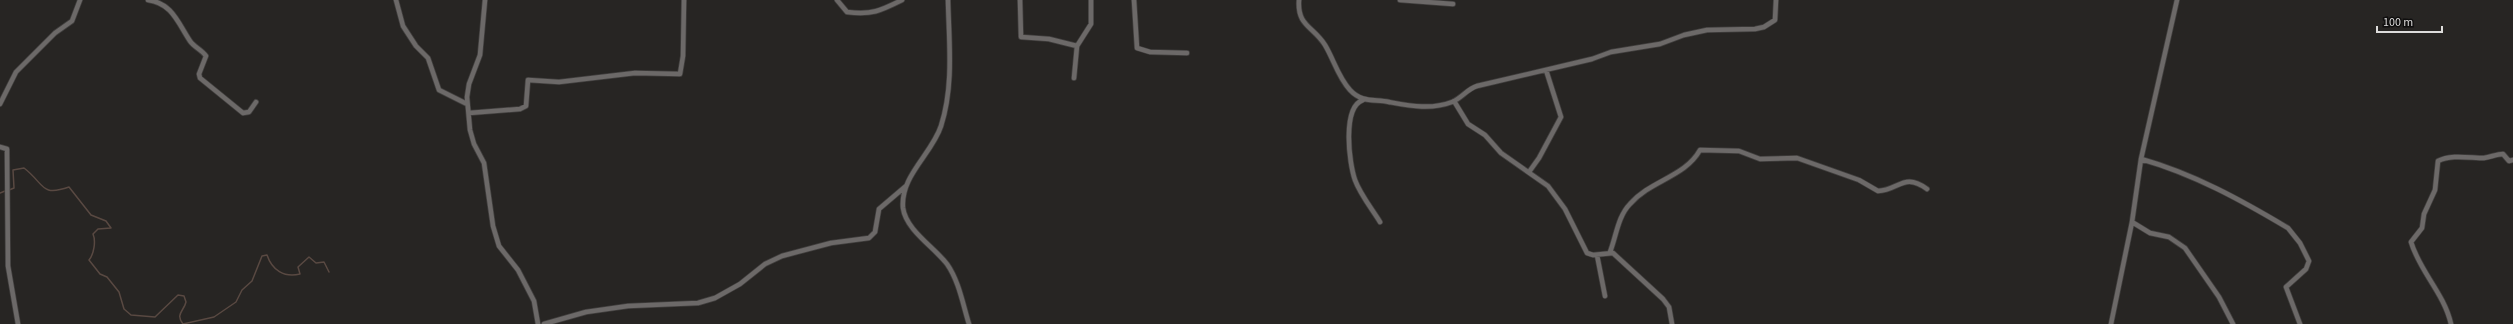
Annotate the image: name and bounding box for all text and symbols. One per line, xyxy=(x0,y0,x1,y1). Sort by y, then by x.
scale bar xyxy=(2377,8,2442,34)
text: 100 m xyxy=(2383,14,2413,31)

